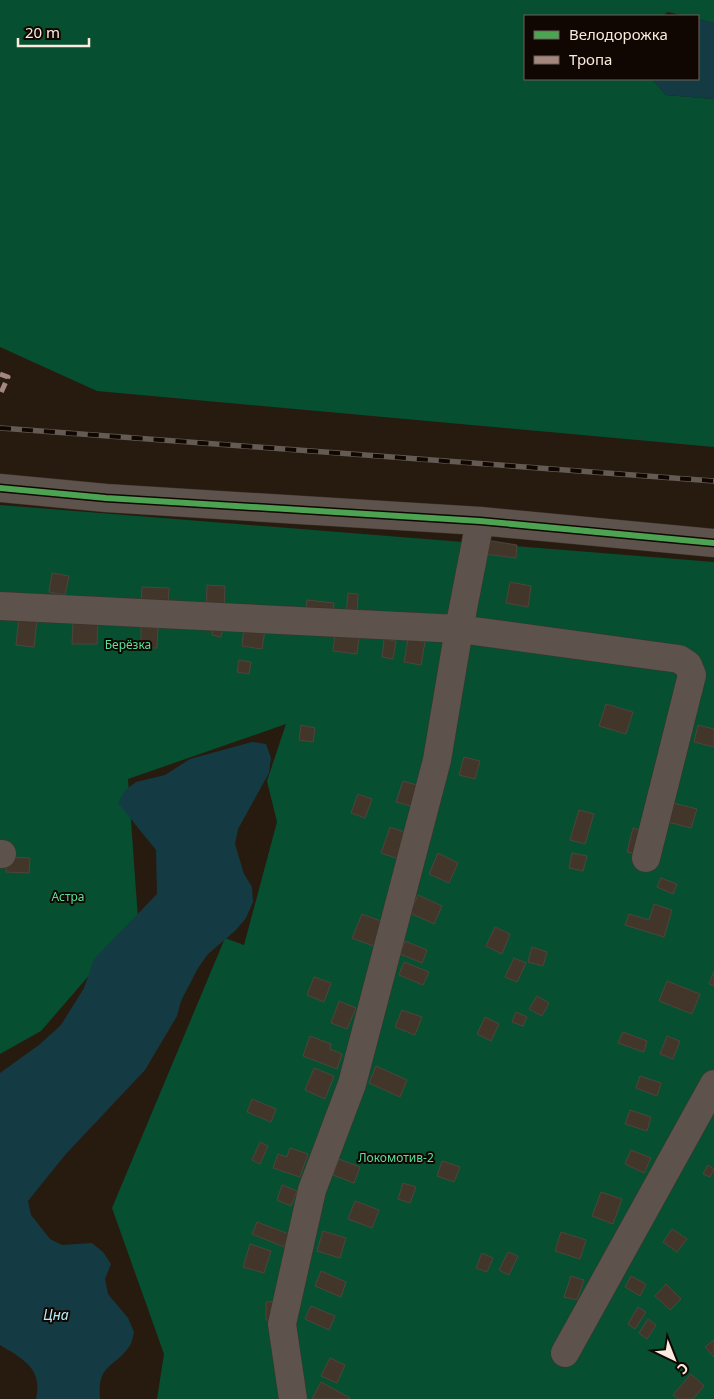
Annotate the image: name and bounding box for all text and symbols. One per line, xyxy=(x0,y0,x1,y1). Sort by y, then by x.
scale bar xyxy=(18,15,89,47)
legend xyxy=(524,15,699,80)
text: 20 m xyxy=(25,22,60,42)
text: Велодорожка xyxy=(569,24,668,44)
text: Тропа xyxy=(569,49,612,69)
park label: Берёзка xyxy=(105,636,151,653)
park label: Астра xyxy=(51,888,85,905)
park label: Локомотив-2 xyxy=(358,1149,434,1166)
water label: Цна xyxy=(43,1305,69,1324)
north arrow xyxy=(649,1334,699,1384)
text: С xyxy=(673,1359,693,1379)

